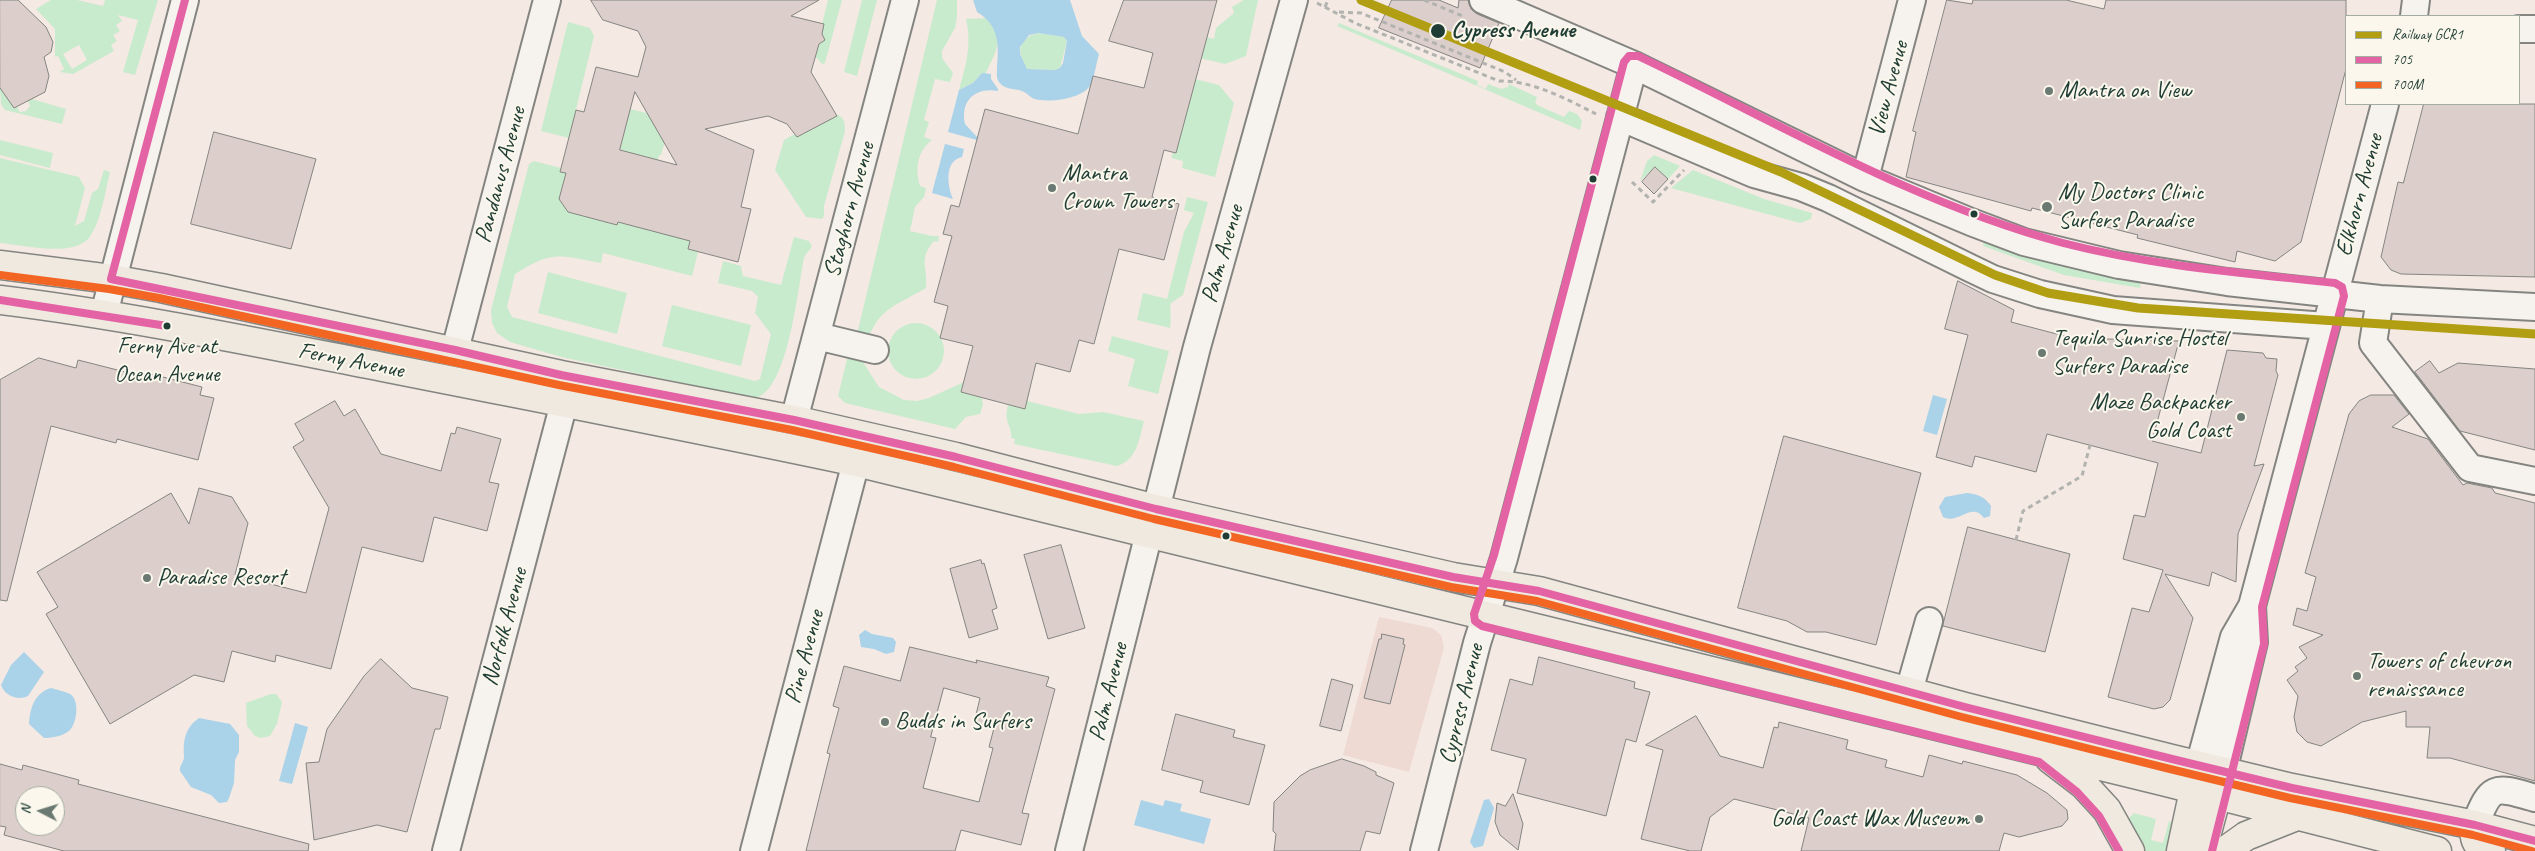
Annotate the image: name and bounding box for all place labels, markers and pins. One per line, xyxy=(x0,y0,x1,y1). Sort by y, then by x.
place label: Cypress Avenue xyxy=(1451,17,1575,45)
marker: Cypress Avenue xyxy=(1429,22,1447,40)
place label: Mantra on View xyxy=(2059,77,2191,105)
marker: Mantra on View xyxy=(2043,85,2055,97)
place label: Mantra Crown Towers xyxy=(1062,160,1174,216)
unlabelled marker xyxy=(1588,174,1598,184)
place label: My Doctors Clinic Surfers Paradise xyxy=(2058,179,2203,235)
marker: Mantra Crown Towers xyxy=(1046,182,1058,194)
marker: My Doctors Clinic Surfers Paradise xyxy=(2040,200,2054,214)
unlabelled marker xyxy=(1969,209,1979,219)
marker: Ferny Ave at Ocean Avenue xyxy=(162,321,172,331)
place label: Tequila Sunrise Hostel Surfers Paradise xyxy=(2052,325,2227,381)
place label: Ferny Ave at Ocean Avenue xyxy=(114,333,220,387)
marker: Tequila Sunrise Hostel Surfers Paradise xyxy=(2036,347,2048,359)
place label: Maze Backpacker Gold Coast xyxy=(2089,389,2231,445)
marker: Maze Backpacker Gold Coast xyxy=(2235,411,2247,423)
unlabelled marker xyxy=(1221,531,1231,541)
place label: Paradise Resort xyxy=(157,564,285,592)
marker: Paradise Resort xyxy=(141,572,153,584)
place label: Towers of chevron renaissance xyxy=(2367,648,2511,704)
marker: Towers of chevron renaissance xyxy=(2351,670,2363,682)
place label: Budds in Surfers xyxy=(895,708,1031,736)
marker: Budds in Surfers xyxy=(879,716,891,728)
place label: Gold Coast Wax Museum xyxy=(1771,805,1969,833)
marker: Gold Coast Wax Museum xyxy=(1973,813,1985,825)

